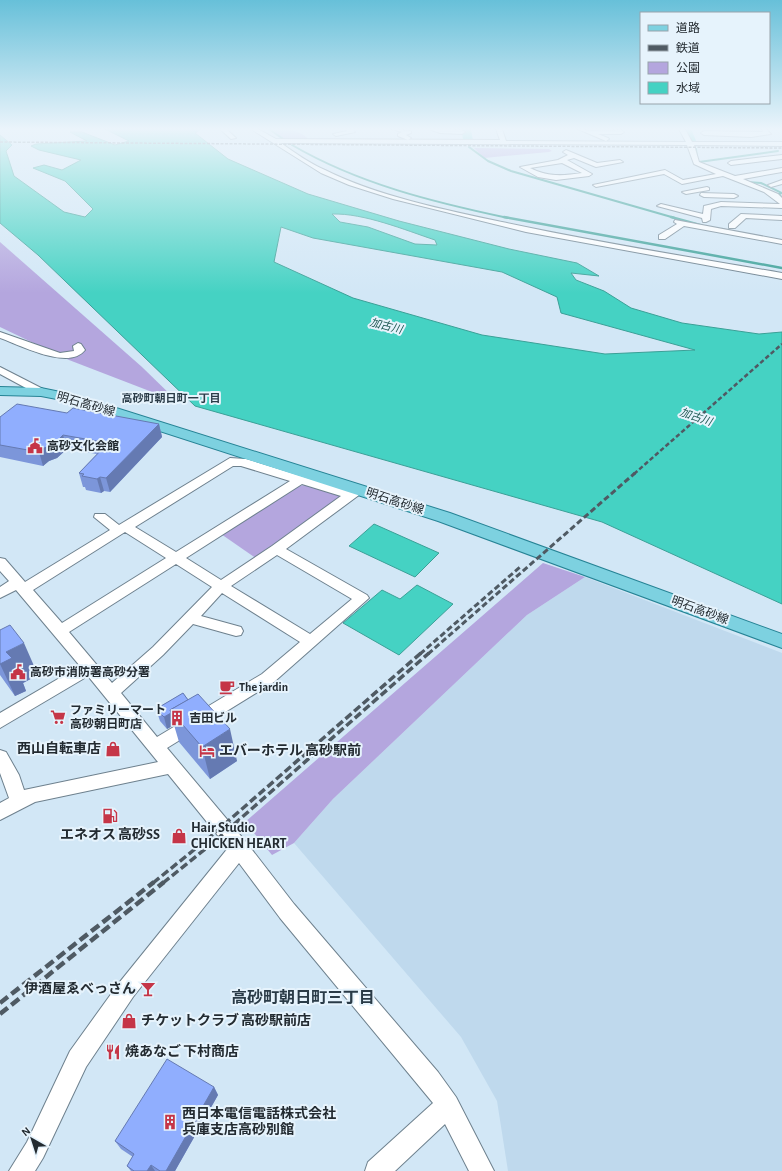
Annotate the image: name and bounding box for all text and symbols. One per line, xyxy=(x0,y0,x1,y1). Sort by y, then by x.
legend xyxy=(640,12,770,104)
text: 道路 xyxy=(676,21,700,34)
text: 鉄道 xyxy=(676,41,700,54)
text: 公園 xyxy=(676,62,700,74)
text: 水域 xyxy=(676,82,700,94)
water label: 加古川 xyxy=(369,316,405,336)
street label: 明石高砂線 xyxy=(56,389,117,418)
district label: 高砂町朝日町一丁目 xyxy=(122,393,221,404)
water label: 加古川 xyxy=(679,405,715,428)
public building icon: 高砂文化会館 xyxy=(26,437,44,455)
place label: 高砂文化会館 xyxy=(47,439,119,452)
street label: 明石高砂線 xyxy=(365,485,426,516)
street label: 明石高砂線 xyxy=(670,593,731,626)
public building icon: 高砂市消防署高砂分署 xyxy=(9,663,27,681)
place label: 高砂市消防署高砂分署 xyxy=(30,665,150,678)
cafe icon: The jardin xyxy=(218,678,236,696)
place label: The jardin xyxy=(239,681,288,694)
place label: ファミリーマート 高砂朝日町店 xyxy=(70,704,166,730)
supermarket icon: ファミリーマート 高砂朝日町店 xyxy=(49,708,67,726)
building icon: 吉田ビル xyxy=(168,709,186,727)
place label: 吉田ビル xyxy=(189,711,237,724)
shop icon: 西山自転車店 xyxy=(104,740,122,758)
place label: 西山自転車店 xyxy=(17,741,101,756)
hotel icon: エバーホテル 高砂駅前 xyxy=(198,742,216,760)
place label: エバーホテル 高砂駅前 xyxy=(219,742,361,758)
fuel station icon: エネオス 高砂SS xyxy=(101,807,119,825)
place label: Hair Studio CHICKEN HEART xyxy=(191,821,287,851)
place label: エネオス 高砂SS xyxy=(60,827,160,842)
shop icon: Hair Studio CHICKEN HEART xyxy=(170,827,188,845)
bar icon: 伊酒屋ゑべっさん xyxy=(139,980,157,998)
place label: 伊酒屋ゑべっさん xyxy=(24,981,136,996)
district label: 高砂町朝日町三丁目 xyxy=(231,989,375,1006)
shop icon: チケットクラブ 高砂駅前店 xyxy=(120,1012,138,1030)
place label: チケットクラブ 高砂駅前店 xyxy=(141,1012,311,1028)
restaurant icon: 焼あなご 下村商店 xyxy=(104,1043,122,1061)
place label: 焼あなご 下村商店 xyxy=(125,1043,239,1059)
place label: 西日本電信電話株式会社 兵庫支店高砂別館 xyxy=(182,1105,336,1137)
building icon: 西日本電信電話株式会社 兵庫支店高砂別館 xyxy=(161,1113,179,1131)
north arrow xyxy=(12,1119,52,1159)
text: N xyxy=(20,1125,32,1138)

